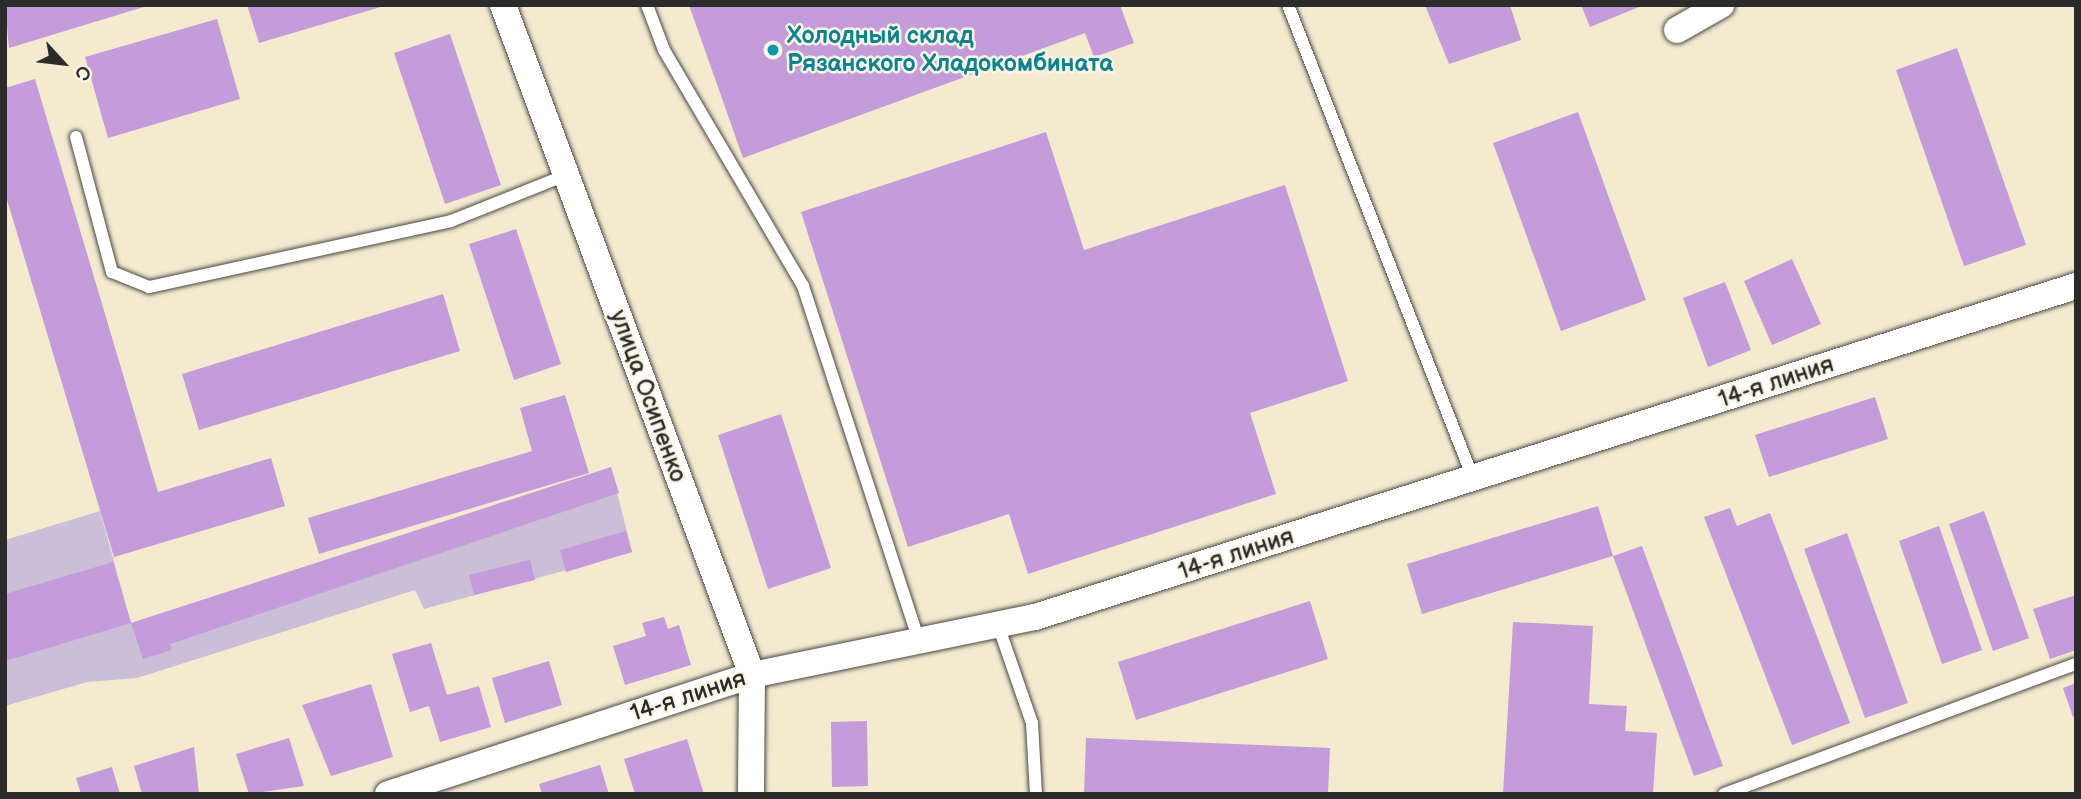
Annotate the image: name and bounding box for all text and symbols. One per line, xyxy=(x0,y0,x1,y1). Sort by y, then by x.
place label: Холодный склад Рязанского Хладокомбината xyxy=(787,22,1113,78)
north arrow xyxy=(28,28,98,98)
marker: Холодный склад Рязанского Хладокомбината xyxy=(765,42,781,58)
text: С xyxy=(69,62,95,84)
street label: улица Осипенко xyxy=(604,306,692,486)
street label: 14-я линия xyxy=(1715,350,1837,414)
street label: 14-я линия xyxy=(1175,522,1297,586)
street label: 14-я линия xyxy=(627,664,749,728)

